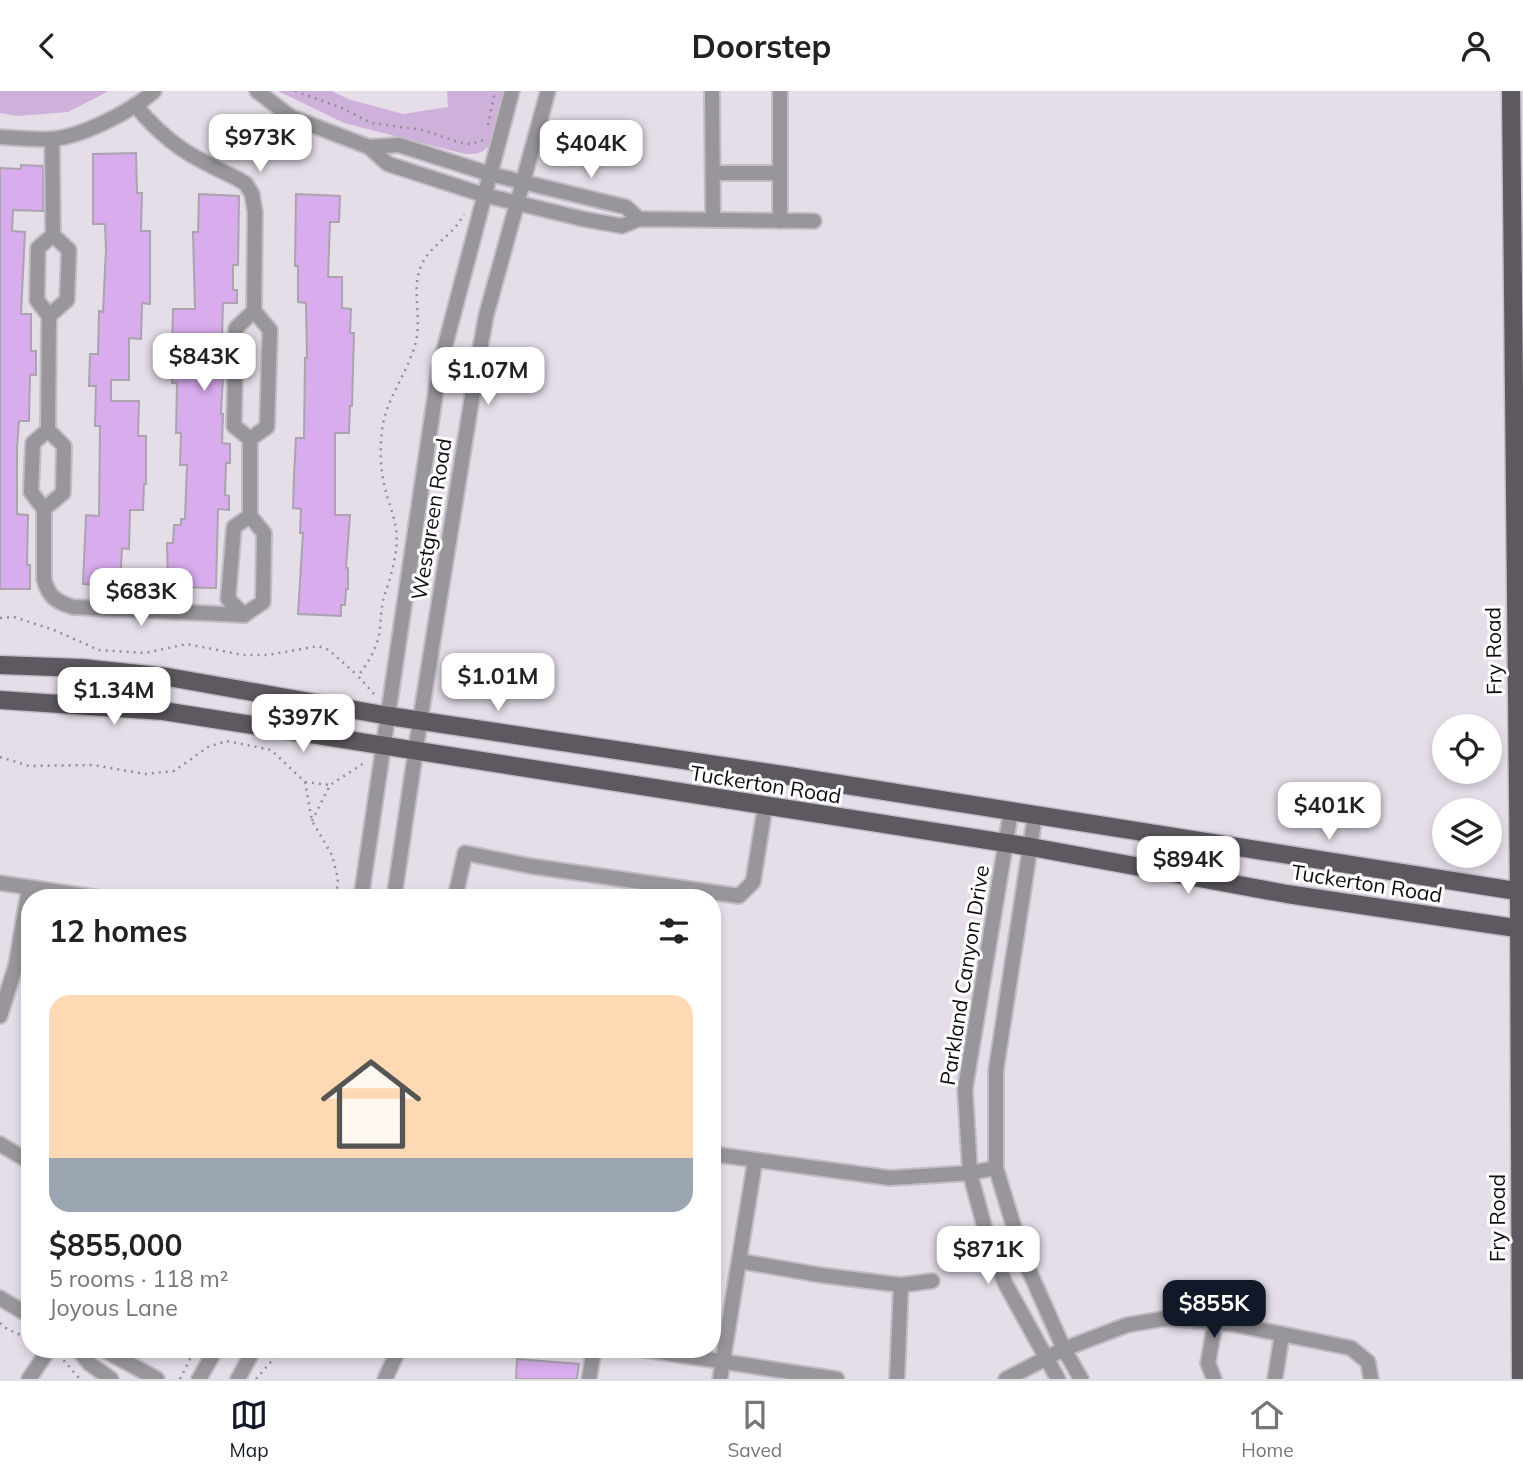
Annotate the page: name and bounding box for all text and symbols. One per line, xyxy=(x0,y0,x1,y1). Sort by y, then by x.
text: Doorstep xyxy=(692,26,831,66)
icon: back xyxy=(28,27,66,65)
icon: person xyxy=(1457,27,1495,65)
pin: $973K xyxy=(211,115,309,174)
pin: $404K xyxy=(542,120,640,180)
text: $973K xyxy=(225,122,295,151)
text: $404K xyxy=(556,128,626,157)
pin: $843K xyxy=(155,334,253,393)
text: $843K xyxy=(169,341,239,370)
pin: $1.07M xyxy=(431,347,545,407)
text: $1.07M xyxy=(448,355,528,384)
street label: Westgreen Road xyxy=(405,436,457,602)
pin: $683K xyxy=(92,568,190,628)
text: $683K xyxy=(106,576,176,605)
street label: Fry Road xyxy=(1479,607,1507,695)
pin: $1.01M xyxy=(441,653,555,713)
text: $1.01M xyxy=(458,661,538,690)
pin: $1.34M xyxy=(57,667,171,727)
text: $1.34M xyxy=(74,675,154,704)
pin: $397K xyxy=(254,695,352,754)
text: $397K xyxy=(268,702,338,731)
map controls xyxy=(1432,714,1502,868)
button: locate xyxy=(1432,714,1502,784)
street label: Tuckerton Road xyxy=(689,759,843,809)
pin: $401K xyxy=(1280,783,1378,842)
text: $401K xyxy=(1294,790,1364,819)
button: layers xyxy=(1432,798,1502,868)
pin: $894K xyxy=(1139,837,1237,896)
text: $894K xyxy=(1153,844,1223,873)
street label: Tuckerton Road xyxy=(1290,858,1444,908)
street label: Parkland Canyon Drive xyxy=(934,863,994,1087)
text: 12 homes xyxy=(49,912,188,950)
icon: filters xyxy=(655,912,693,950)
icon: home xyxy=(308,1041,434,1167)
street label: Fry Road xyxy=(1484,1174,1510,1262)
text: $855,000 xyxy=(49,1226,182,1264)
pin: $871K xyxy=(939,1227,1037,1286)
text: $871K xyxy=(953,1234,1023,1263)
text: 5 rooms · 118 m² xyxy=(49,1264,229,1293)
pin: $855K xyxy=(1165,1281,1263,1340)
text: $855K xyxy=(1179,1288,1249,1317)
text: Joyous Lane xyxy=(49,1293,178,1322)
tab: Map xyxy=(229,1396,269,1462)
tab: Saved xyxy=(727,1396,782,1462)
tab: Home xyxy=(1241,1396,1294,1462)

